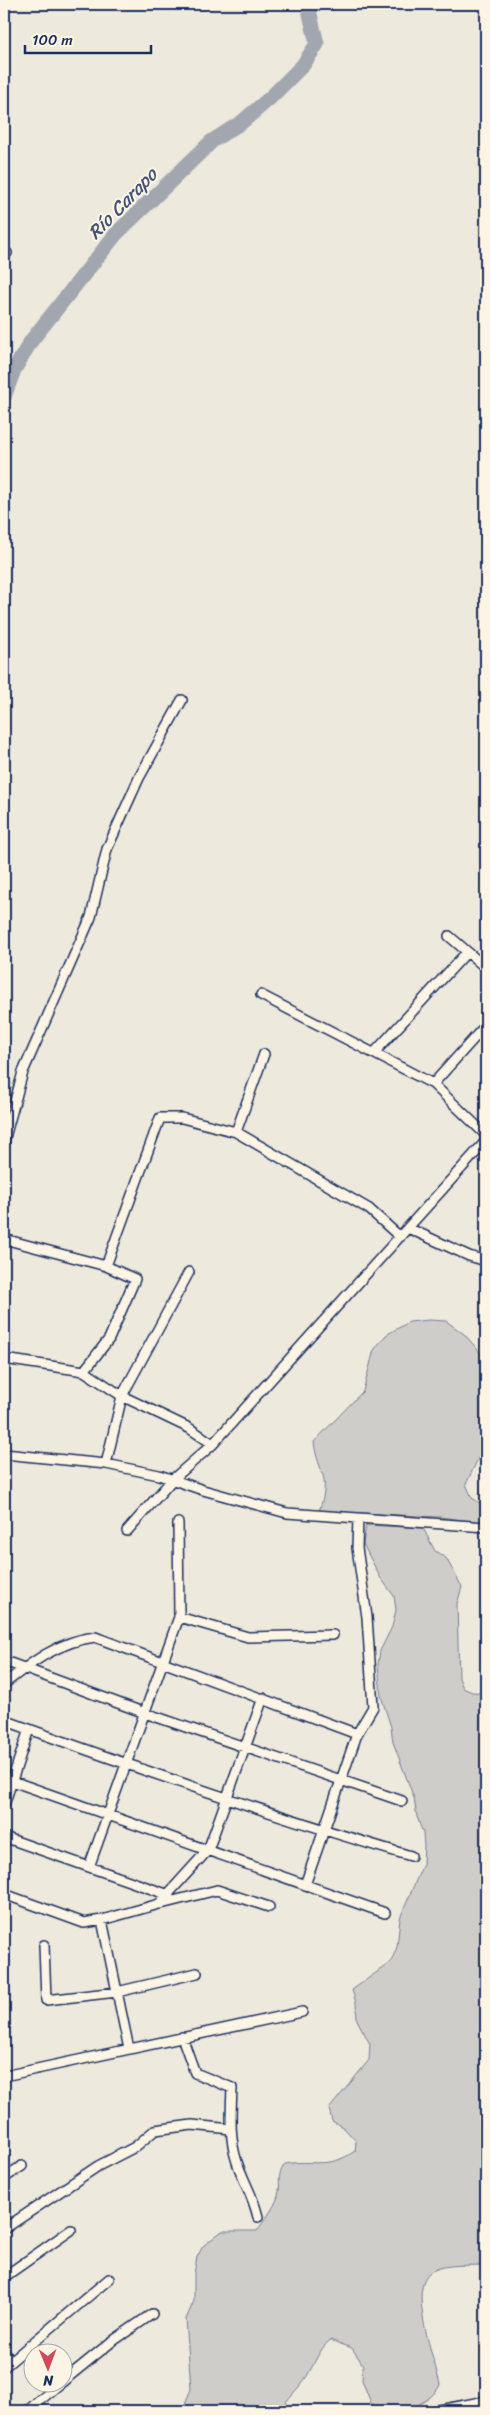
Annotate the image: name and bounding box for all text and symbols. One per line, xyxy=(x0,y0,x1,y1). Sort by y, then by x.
scale bar xyxy=(25,22,151,54)
text: 100 m xyxy=(32,27,73,53)
water label: Río Carapo xyxy=(79,158,167,247)
north arrow xyxy=(22,2342,72,2392)
text: N xyxy=(43,2368,54,2393)

